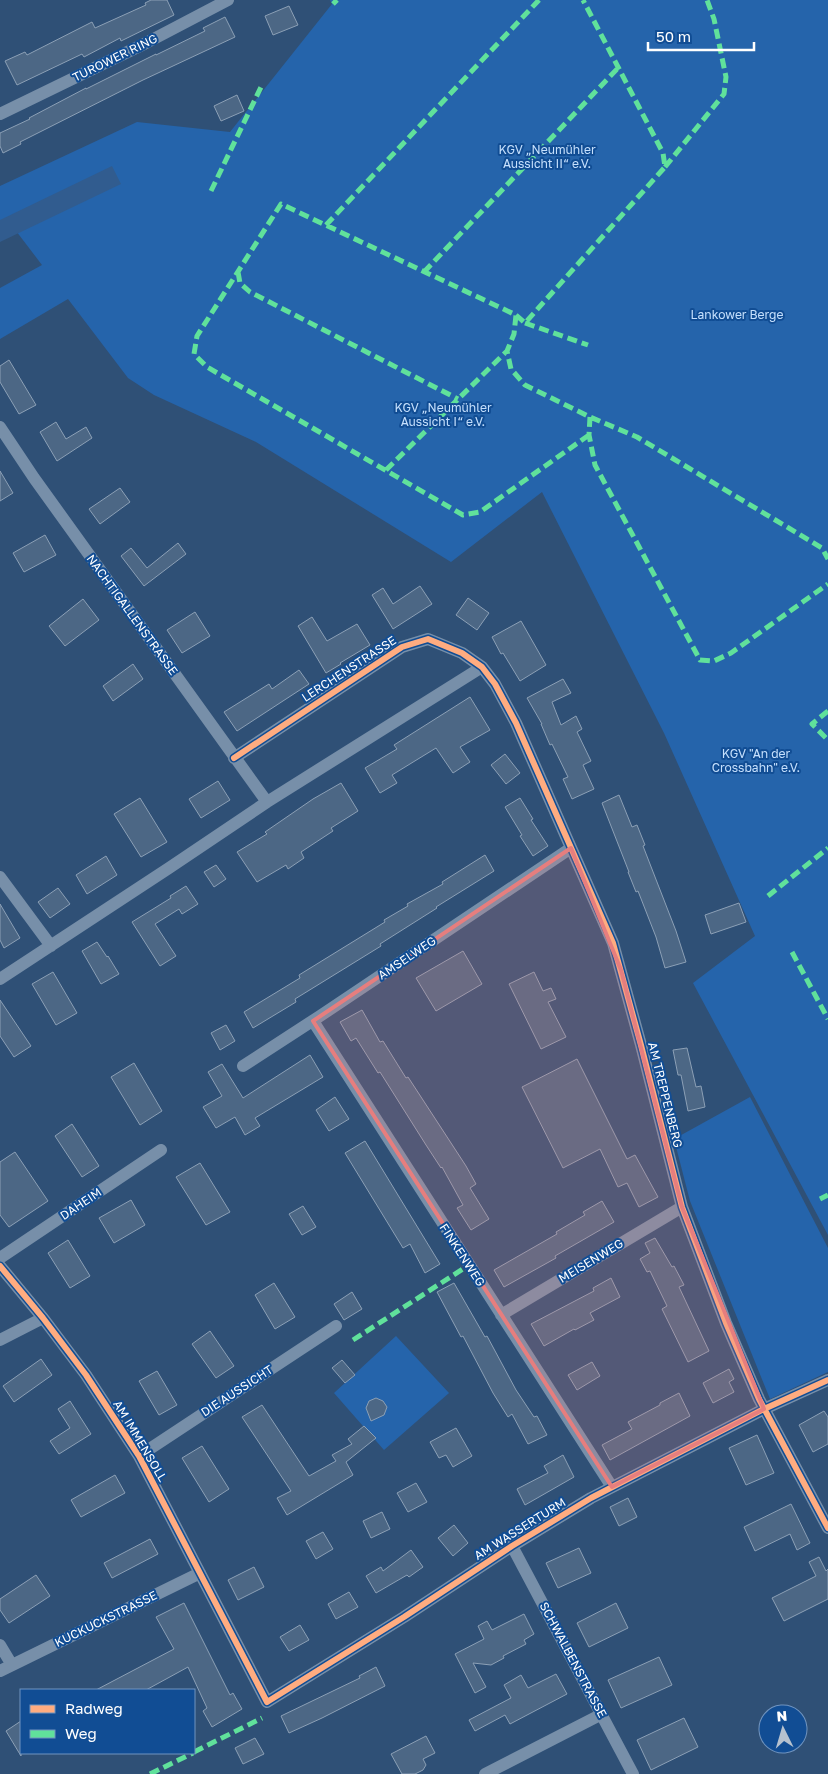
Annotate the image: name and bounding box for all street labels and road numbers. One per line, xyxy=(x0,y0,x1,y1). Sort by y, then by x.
street label: TUROWER RING xyxy=(70,31,160,85)
street label: NACHTIGALLENSTRASSE xyxy=(84,551,181,678)
street label: LERCHENSTRASSE xyxy=(299,632,399,705)
street label: AMSELWEG xyxy=(375,933,439,982)
street label: AM TREPPENBERG xyxy=(645,1040,686,1149)
street label: DAHEIM xyxy=(57,1184,104,1223)
street label: FINKENWEG xyxy=(437,1220,488,1289)
street label: MEISENWEG xyxy=(556,1235,626,1286)
street label: DIE AUSSICHT xyxy=(198,1361,276,1419)
street label: AM IMMENSOLL xyxy=(110,1397,171,1484)
street label: AM WASSERTURM xyxy=(471,1494,568,1563)
street label: KUCKUCKSTRASSE xyxy=(52,1587,159,1650)
street label: SCHWALBENSTRASSE xyxy=(537,1599,610,1720)

